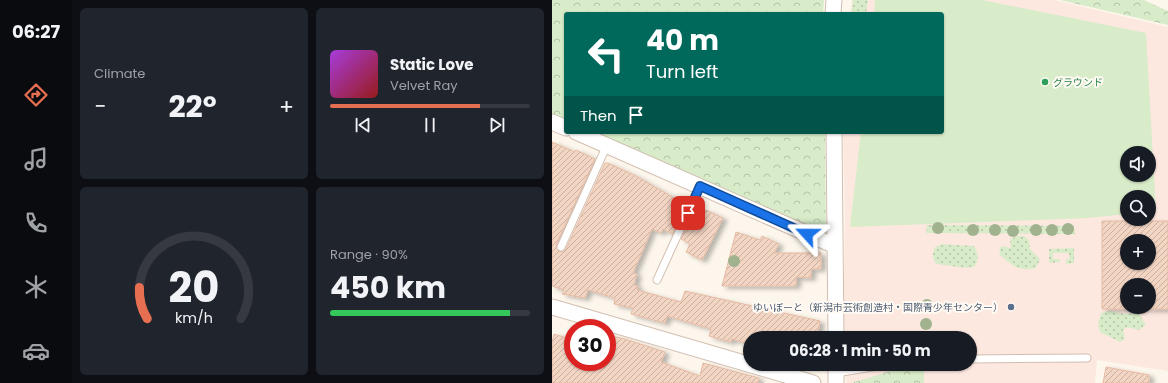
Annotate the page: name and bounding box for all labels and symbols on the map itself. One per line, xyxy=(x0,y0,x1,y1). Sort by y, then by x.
place label: グラウンド xyxy=(1053,75,1103,90)
marker: グラウンド xyxy=(1040,77,1050,87)
pin xyxy=(671,196,705,230)
position arrow xyxy=(786,213,828,255)
place label: ゆいぽーと（新潟市芸術創造村・国際青少年センター） xyxy=(753,300,1003,315)
marker: ゆいぽーと（新潟市芸術創造村・国際青少年センター） xyxy=(1006,302,1016,312)
speed limit sign: 30 xyxy=(564,319,616,371)

